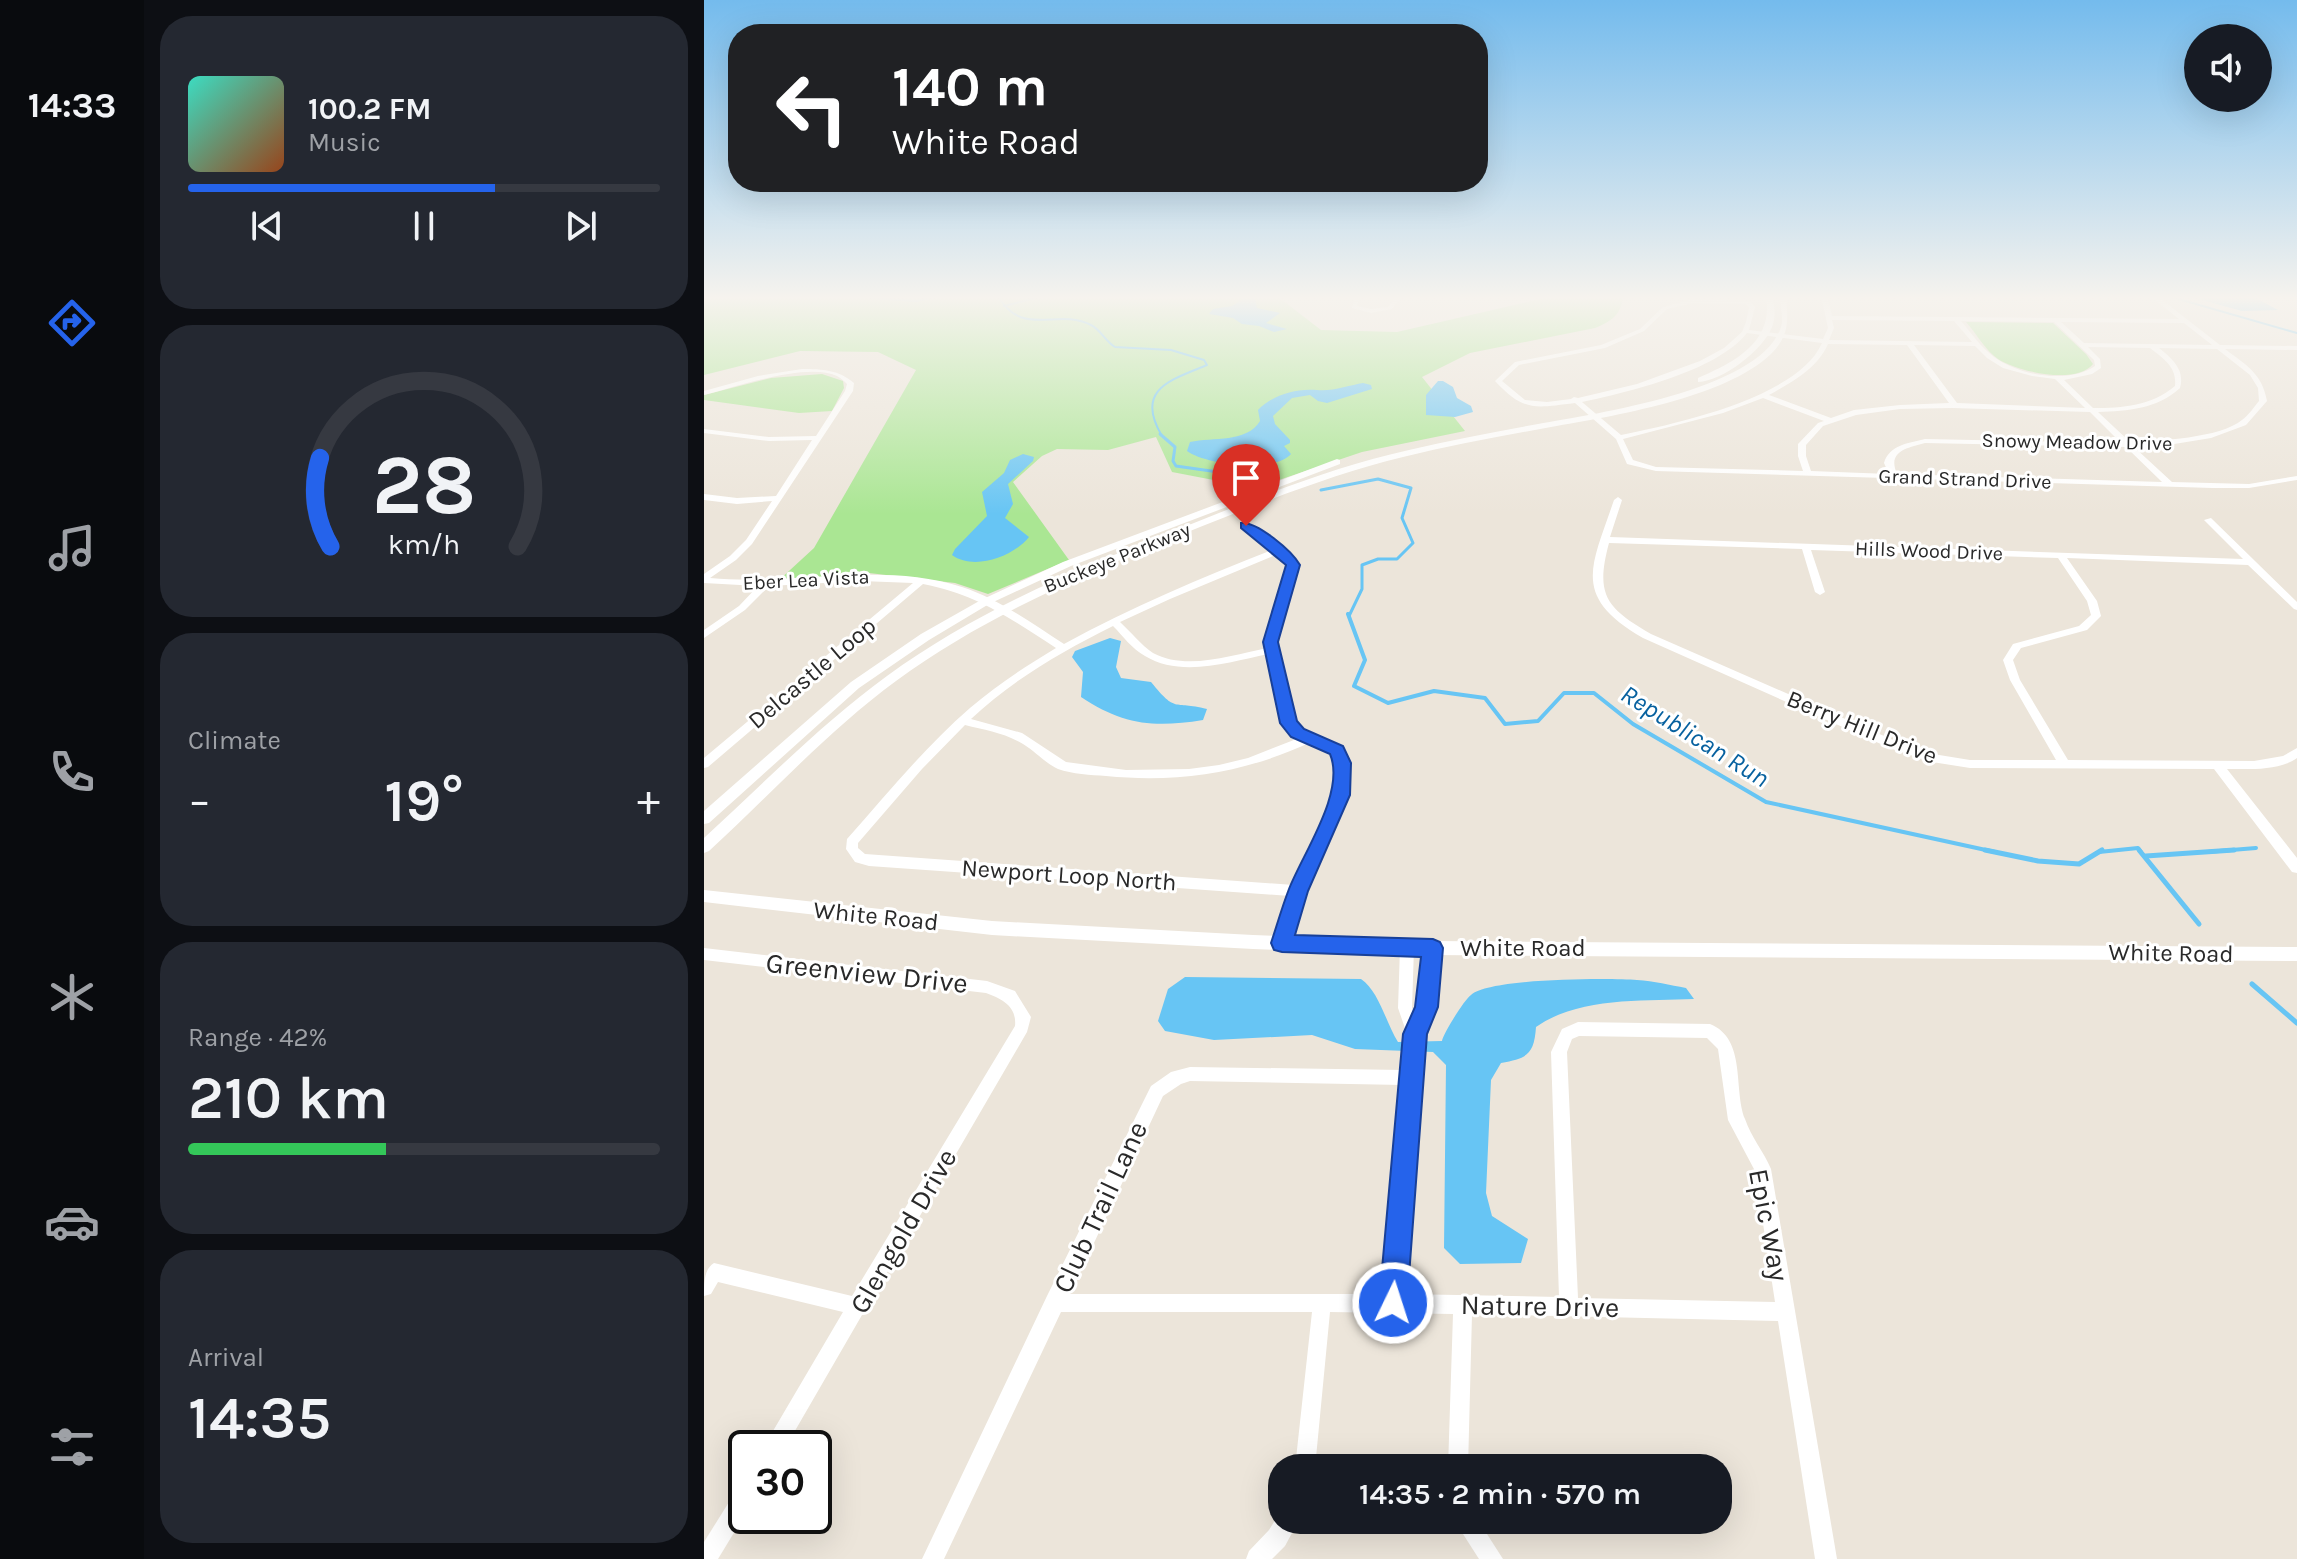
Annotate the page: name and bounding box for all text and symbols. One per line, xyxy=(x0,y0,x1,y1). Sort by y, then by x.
map controls xyxy=(2184,24,2272,112)
button: sound xyxy=(2184,24,2272,112)
text: 140 m xyxy=(892,54,1048,119)
icon: left xyxy=(760,56,864,160)
text: 14:33 xyxy=(28,84,116,126)
text: 100.2 FM xyxy=(308,91,431,127)
text: White Road xyxy=(892,121,1080,163)
text: Music xyxy=(308,127,381,158)
icon: previous xyxy=(245,204,289,248)
icon: pause xyxy=(402,204,446,248)
icon: next xyxy=(559,204,603,248)
icon: directions xyxy=(44,295,100,351)
street label: Snowy Meadow Drive xyxy=(1982,429,2172,455)
text: 28 xyxy=(372,436,476,533)
pin xyxy=(1212,444,1280,526)
icon: arrive xyxy=(1224,456,1268,500)
street label: Grand Strand Drive xyxy=(1878,464,2052,494)
street label: Buckeye Parkway xyxy=(1040,518,1194,598)
icon: music xyxy=(44,520,100,576)
text: km/h xyxy=(388,528,460,561)
street label: Hills Wood Drive xyxy=(1855,537,2003,565)
street label: Eber Lea Vista xyxy=(742,565,870,595)
street label: Delcastle Loop xyxy=(742,611,882,735)
water label: Republican Run xyxy=(1615,678,1775,794)
street label: Berry Hill Drive xyxy=(1783,684,1941,770)
text: Climate xyxy=(188,725,281,756)
icon: phone xyxy=(44,744,100,800)
text: 19° xyxy=(384,766,464,836)
text: − xyxy=(188,775,211,826)
text: + xyxy=(637,775,660,826)
street label: Newport Loop North xyxy=(960,854,1178,896)
street label: White Road xyxy=(812,896,940,936)
street label: White Road xyxy=(1460,934,1586,962)
street label: White Road xyxy=(2108,938,2234,968)
street label: Greenview Drive xyxy=(764,946,970,1000)
icon: climate xyxy=(44,969,100,1025)
text: Range · 42% xyxy=(188,1022,327,1053)
text: 210 km xyxy=(188,1063,389,1133)
street label: Club Trail Lane xyxy=(1046,1116,1154,1298)
street label: Glengold Drive xyxy=(843,1143,963,1319)
street label: Epic Way xyxy=(1742,1166,1796,1284)
icon: car xyxy=(44,1194,100,1250)
position arrow xyxy=(1351,1261,1435,1345)
street label: Nature Drive xyxy=(1460,1288,1620,1324)
text: Arrival xyxy=(188,1342,264,1373)
text: 14:35 xyxy=(188,1383,331,1453)
icon: filters xyxy=(44,1419,100,1475)
speed limit sign: 30 xyxy=(728,1430,832,1534)
text: 14:35 · 2 min · 570 m xyxy=(1359,1476,1641,1512)

